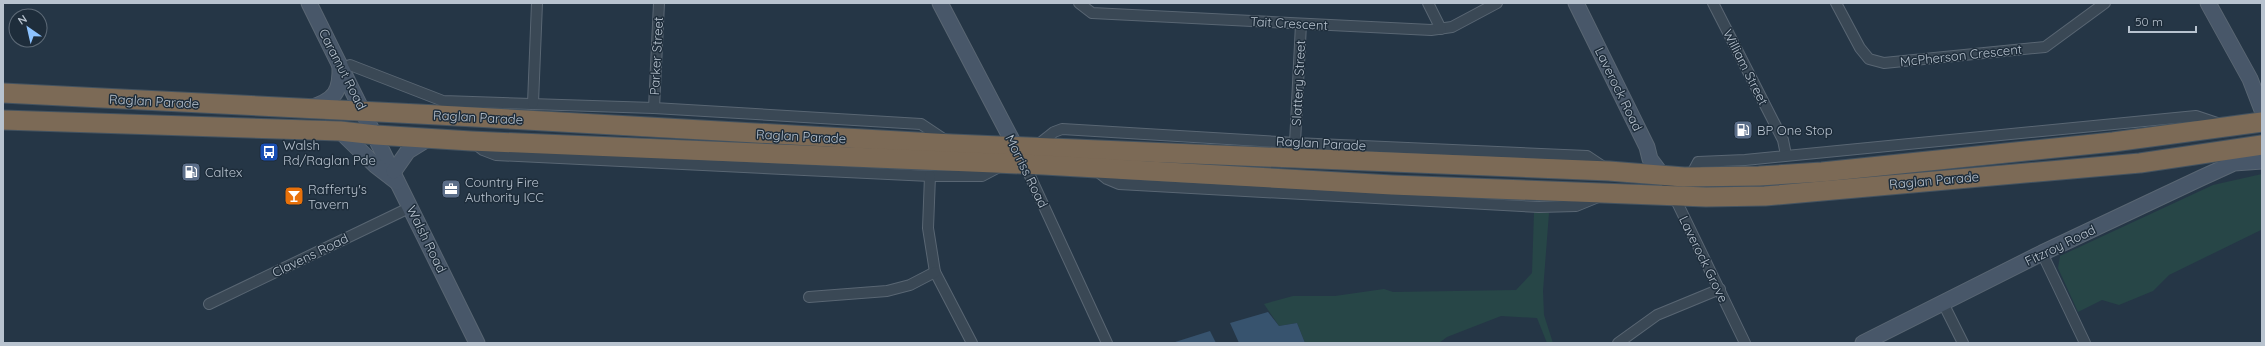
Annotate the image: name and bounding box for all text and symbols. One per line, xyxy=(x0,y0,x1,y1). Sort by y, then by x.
north arrow xyxy=(8,8,48,48)
scale bar xyxy=(2129,8,2196,34)
text: N xyxy=(15,12,30,28)
street label: Tait Crescent xyxy=(1250,13,1328,33)
text: 50 m xyxy=(2135,14,2163,29)
street label: Parker Street xyxy=(646,16,666,96)
street label: Caramut Road xyxy=(316,26,370,112)
street label: William Street xyxy=(1720,26,1772,108)
street label: Slattery Street xyxy=(1288,40,1308,126)
street label: McPherson Crescent xyxy=(1899,41,2023,69)
street label: Laverock Road xyxy=(1592,45,1646,133)
street label: Raglan Parade xyxy=(109,91,199,111)
street label: Raglan Parade xyxy=(433,107,523,127)
fuel station icon: BP One Stop xyxy=(1732,119,1754,141)
place label: BP One Stop xyxy=(1757,122,1833,138)
street label: Raglan Parade xyxy=(756,126,846,146)
street label: Morriss Road xyxy=(1002,132,1052,210)
street label: Raglan Parade xyxy=(1276,133,1366,153)
place label: Walsh Rd/Raglan Pde xyxy=(283,137,376,168)
bus stop icon: Walsh Rd/Raglan Pde xyxy=(258,141,280,163)
fuel station icon: Caltex xyxy=(180,161,202,183)
place label: Caltex xyxy=(205,164,242,180)
street label: Raglan Parade xyxy=(1888,168,1980,192)
place label: Country Fire Authority ICC xyxy=(465,174,544,205)
office icon: Country Fire Authority ICC xyxy=(440,178,462,200)
place label: Rafferty's Tavern xyxy=(308,181,367,212)
bar icon: Rafferty's Tavern xyxy=(283,185,305,207)
street label: Walsh Road xyxy=(404,203,450,275)
street label: Laverock Grove xyxy=(1676,213,1732,305)
street label: Fitzroy Road xyxy=(2022,221,2098,269)
street label: Clavens Road xyxy=(269,230,351,280)

